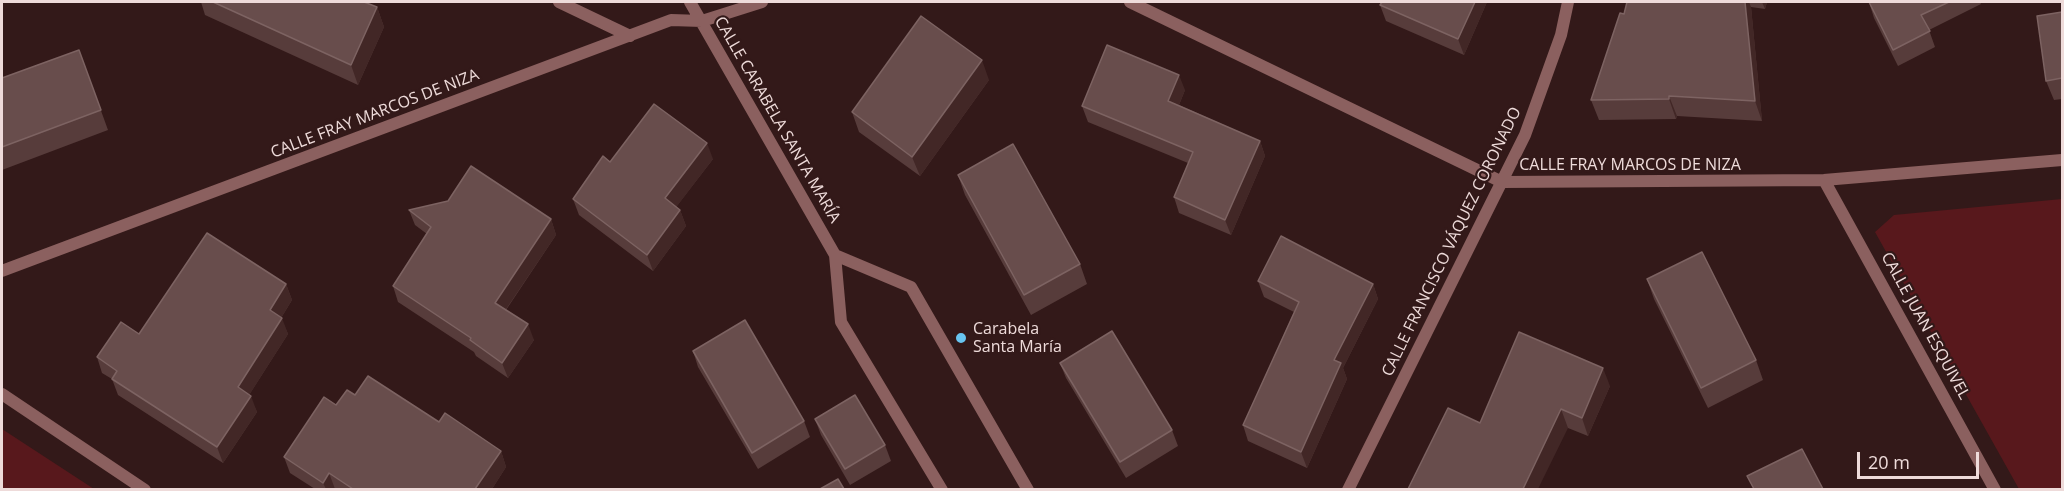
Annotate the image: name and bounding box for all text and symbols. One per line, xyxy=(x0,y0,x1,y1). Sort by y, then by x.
street label: CALLE CARABELA SANTA MARÍA xyxy=(710,13,844,227)
street label: CALLE FRAY MARCOS DE NIZA xyxy=(268,65,482,163)
street label: CALLE FRANCISCO VÁQUEZ CORONADO xyxy=(1378,104,1526,380)
street label: CALLE FRAY MARCOS DE NIZA xyxy=(1519,155,1741,175)
street label: CALLE JUAN ESQUIVEL xyxy=(1877,249,1973,403)
place label: Carabela Santa María xyxy=(973,319,1062,357)
marker: Carabela Santa María xyxy=(954,331,968,345)
scale bar xyxy=(1860,440,1982,478)
text: 20 m xyxy=(1868,450,1910,474)

